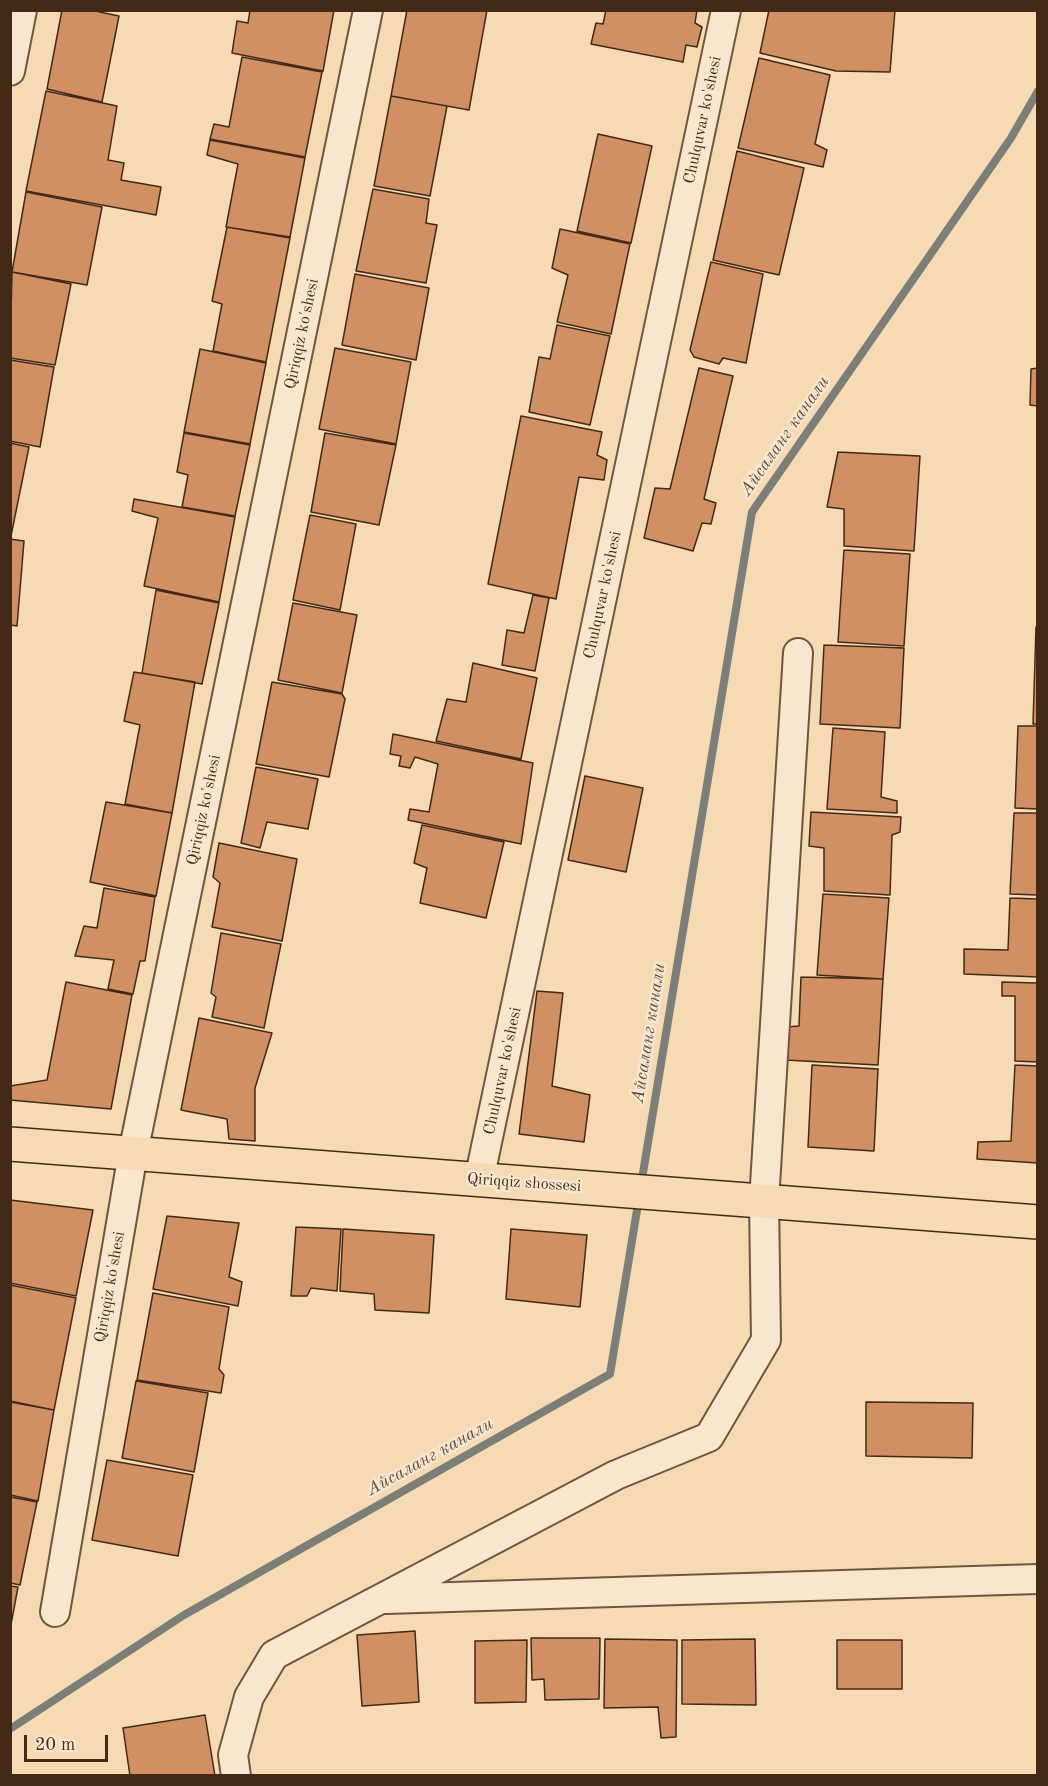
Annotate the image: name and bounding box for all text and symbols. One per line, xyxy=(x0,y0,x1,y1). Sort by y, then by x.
street label: Chulquvar ko'shesi xyxy=(680,54,726,186)
street label: Qiriqqiz ko'shesi xyxy=(281,277,323,391)
water label: Айсаланг канали xyxy=(736,372,834,500)
street label: Chulquvar ko'shesi xyxy=(580,529,626,661)
street label: Qiriqqiz ko'shesi xyxy=(183,753,225,867)
water label: Айсаланг канали xyxy=(627,961,671,1105)
street label: Chulquvar ko'shesi xyxy=(480,1005,526,1137)
street label: Qiriqqiz shossesi xyxy=(466,1169,582,1197)
street label: Qiriqqiz ko'shesi xyxy=(91,1230,129,1344)
water label: Айсаланг канали xyxy=(363,1413,497,1501)
scale bar xyxy=(27,1723,111,1761)
text: 20 m xyxy=(35,1736,75,1754)

